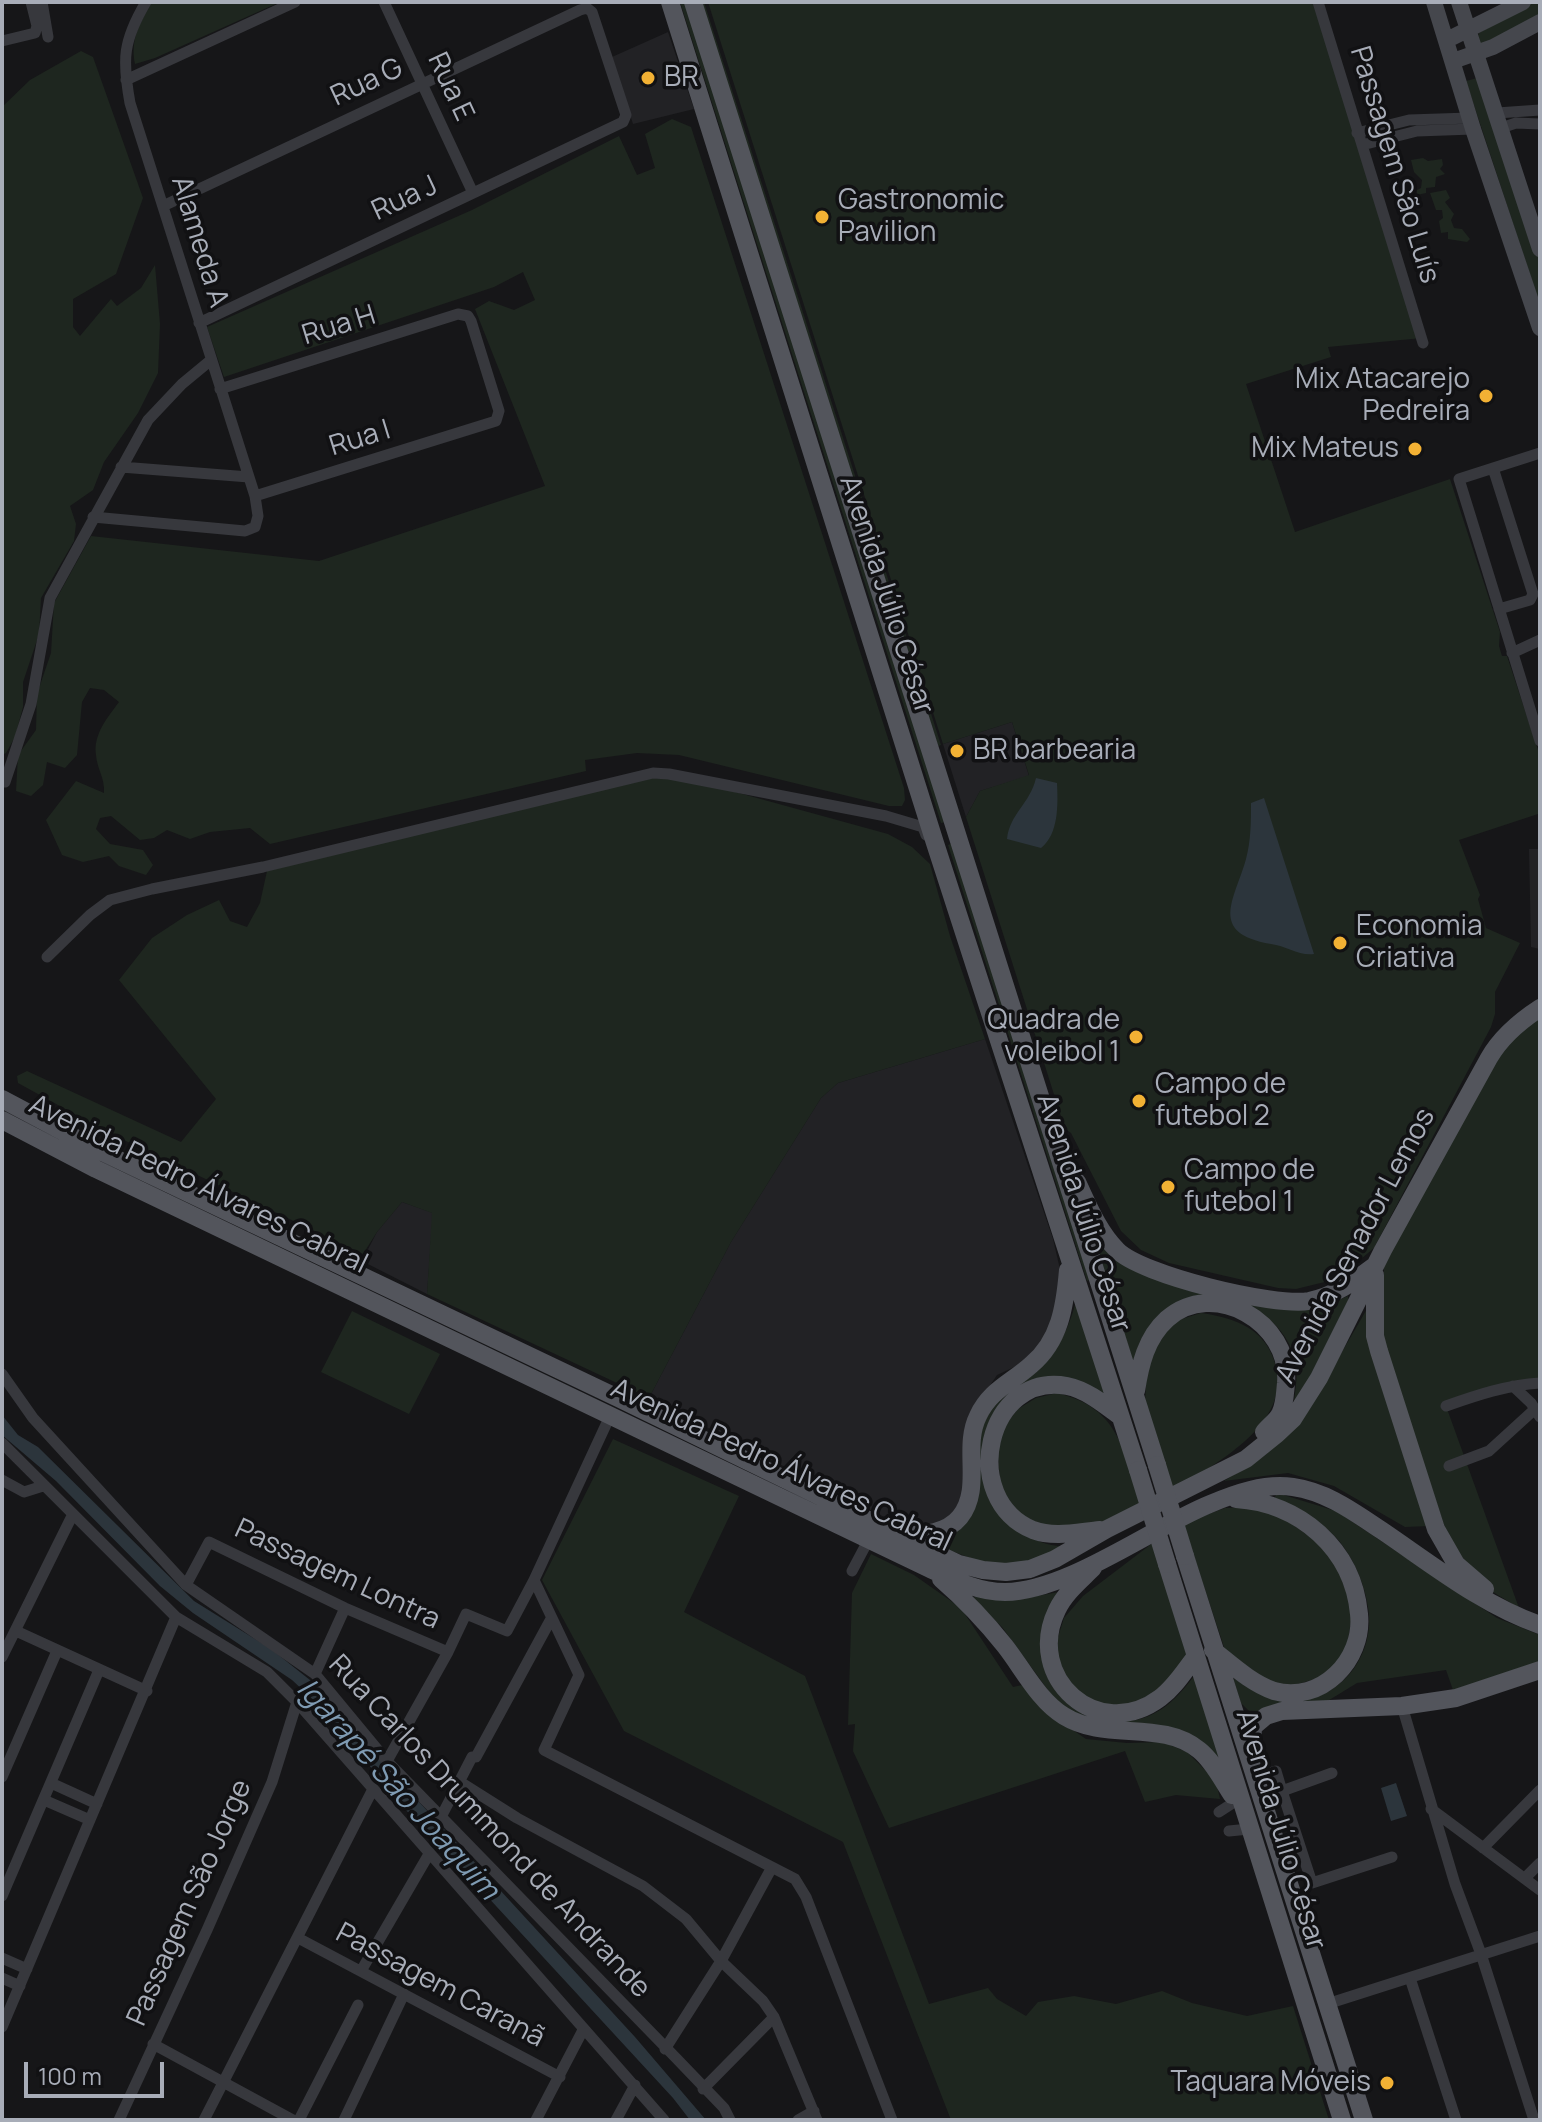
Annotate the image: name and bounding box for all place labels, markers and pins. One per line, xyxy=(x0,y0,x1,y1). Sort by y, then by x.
place label: BR xyxy=(664,61,699,95)
marker: BR xyxy=(639,69,657,87)
place label: Gastronomic Pavilion xyxy=(838,184,1004,250)
marker: Gastronomic Pavilion xyxy=(813,208,831,226)
place label: Mix Atacarejo Pedreira xyxy=(1295,363,1470,429)
marker: Mix Atacarejo Pedreira xyxy=(1477,387,1495,405)
place label: Mix Mateus xyxy=(1251,432,1399,466)
marker: Mix Mateus xyxy=(1406,440,1424,458)
place label: BR barbearia xyxy=(973,734,1136,768)
marker: BR barbearia xyxy=(948,742,966,760)
place label: Economia Criativa xyxy=(1356,910,1483,976)
marker: Economia Criativa xyxy=(1331,934,1349,952)
place label: Quadra de voleibol 1 xyxy=(987,1004,1120,1070)
marker: Quadra de voleibol 1 xyxy=(1127,1028,1145,1046)
place label: Campo de futebol 2 xyxy=(1155,1068,1286,1134)
marker: Campo de futebol 2 xyxy=(1130,1092,1148,1110)
place label: Campo de futebol 1 xyxy=(1184,1154,1315,1220)
marker: Campo de futebol 1 xyxy=(1159,1178,1177,1196)
place label: Taquara Móveis xyxy=(1170,2066,1371,2100)
marker: Taquara Móveis xyxy=(1378,2074,1396,2092)

